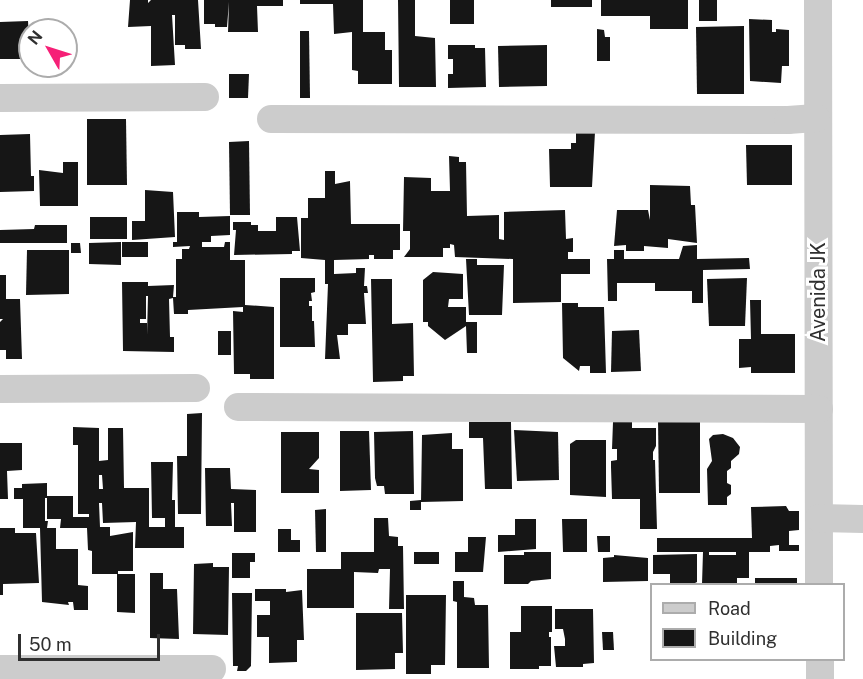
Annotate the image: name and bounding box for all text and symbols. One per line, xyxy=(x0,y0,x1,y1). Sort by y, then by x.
north arrow xyxy=(18,18,78,78)
text: N xyxy=(24,27,46,48)
street label: Avenida JK xyxy=(806,242,830,342)
legend xyxy=(650,583,845,661)
text: Road xyxy=(708,598,751,619)
scale bar xyxy=(21,622,164,660)
text: Building xyxy=(708,628,777,649)
text: 50 m xyxy=(29,634,72,655)

